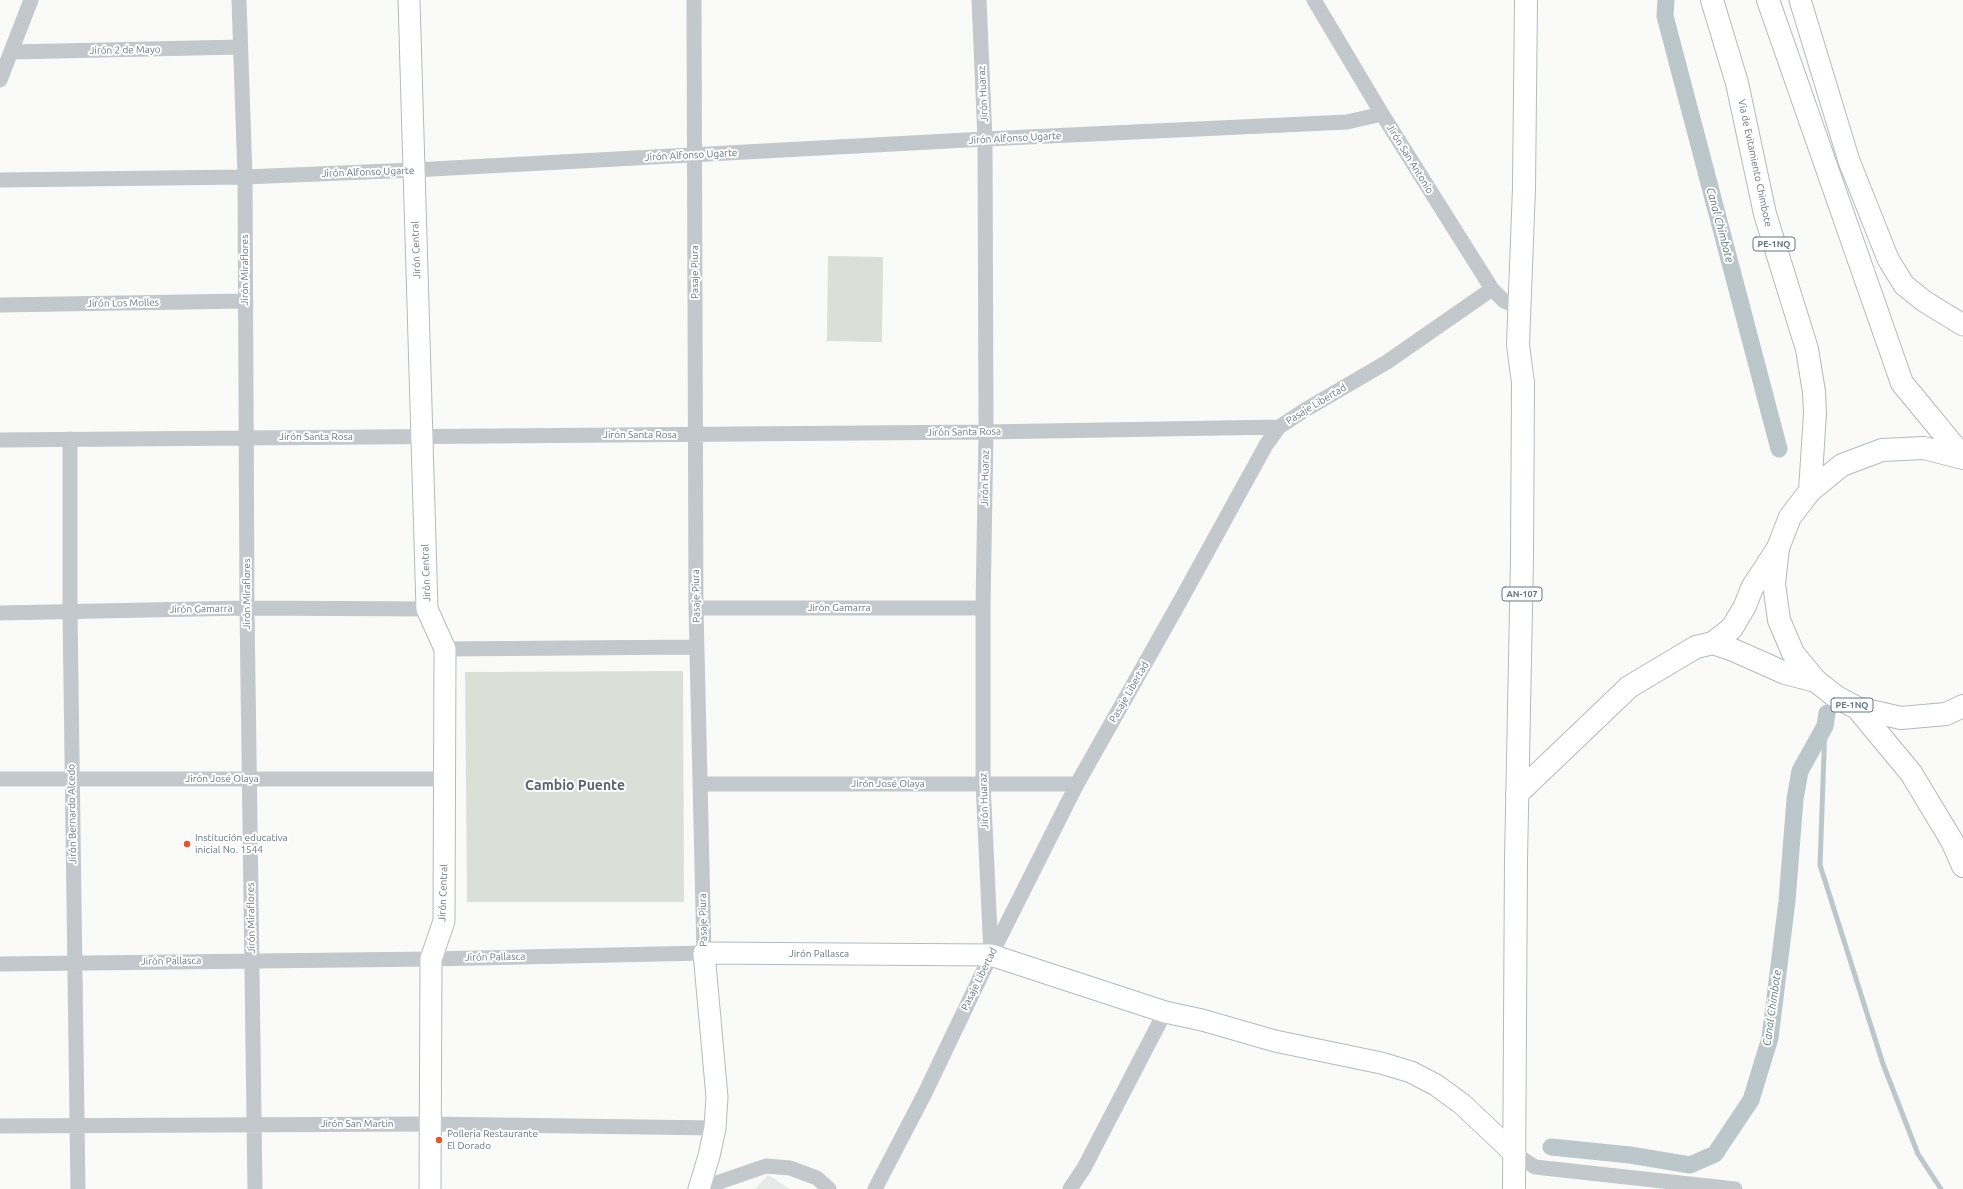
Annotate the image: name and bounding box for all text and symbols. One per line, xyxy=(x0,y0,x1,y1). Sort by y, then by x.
street label: Jirón 2 de Mayo xyxy=(89,43,161,57)
street label: Jirón Huaraz xyxy=(976,66,990,122)
street label: Via de Evitamiento Chimbote xyxy=(1736,98,1774,228)
street label: Jirón San Antonio xyxy=(1384,122,1436,196)
street label: Jirón Alfonso Ugarte xyxy=(968,130,1062,146)
street label: Jirón Alfonso Ugarte xyxy=(644,147,738,163)
street label: Jirón Alfonso Ugarte xyxy=(321,164,415,180)
water label: Canal Chimbote xyxy=(1704,186,1736,264)
street label: Jirón Central xyxy=(409,221,423,279)
street label: Jirón Miraflores xyxy=(239,235,251,305)
road number: PE-1NQ xyxy=(1753,237,1795,251)
street label: Pasaje Piura xyxy=(689,245,701,299)
street label: Jirón Los Molles xyxy=(87,296,159,310)
street label: Pasaje Libertad xyxy=(1284,381,1348,427)
street label: Jirón Santa Rosa xyxy=(927,425,1001,439)
street label: Jirón Santa Rosa xyxy=(603,429,677,441)
street label: Jirón Santa Rosa xyxy=(279,431,353,443)
street label: Jirón Huaraz xyxy=(979,450,991,506)
street label: Jirón Central xyxy=(419,544,433,602)
street label: Jirón Miraflores xyxy=(241,559,253,629)
street label: Pasaje Piura xyxy=(690,569,702,623)
road number: AN-107 xyxy=(1502,587,1542,601)
street label: Jirón Gamarra xyxy=(169,602,233,616)
street label: Jirón Gamarra xyxy=(807,602,871,614)
street label: Pasaje Libertad xyxy=(1107,659,1151,725)
road number: PE-1NQ xyxy=(1831,698,1873,712)
street label: Jirón Bernardo Alcedo xyxy=(65,764,79,864)
street label: Jirón José Olaya xyxy=(185,773,259,785)
street label: Jirón Huaraz xyxy=(977,773,991,829)
district label: Cambio Puente xyxy=(525,777,625,793)
street label: Jirón José Olaya xyxy=(851,778,925,790)
place label: Institución educativa inicial No. 1544 xyxy=(195,832,288,856)
marker: Institución educativa inicial No. 1544 xyxy=(182,839,192,849)
street label: Jirón Central xyxy=(436,864,450,922)
street label: Jirón Miraflores xyxy=(244,882,258,954)
street label: Pasaje Piura xyxy=(697,893,709,947)
street label: Pasaje Libertad xyxy=(959,946,999,1012)
street label: Jirón Pallasca xyxy=(789,948,849,960)
street label: Jirón Pallasca xyxy=(465,950,525,964)
street label: Jirón Pallasca xyxy=(141,954,201,968)
water label: Canal Chimbote xyxy=(1760,969,1784,1047)
street label: Jirón San Martin xyxy=(320,1118,394,1130)
place label: Polleria Restaurante El Dorado xyxy=(447,1128,538,1152)
marker: Polleria Restaurante El Dorado xyxy=(434,1135,444,1145)

